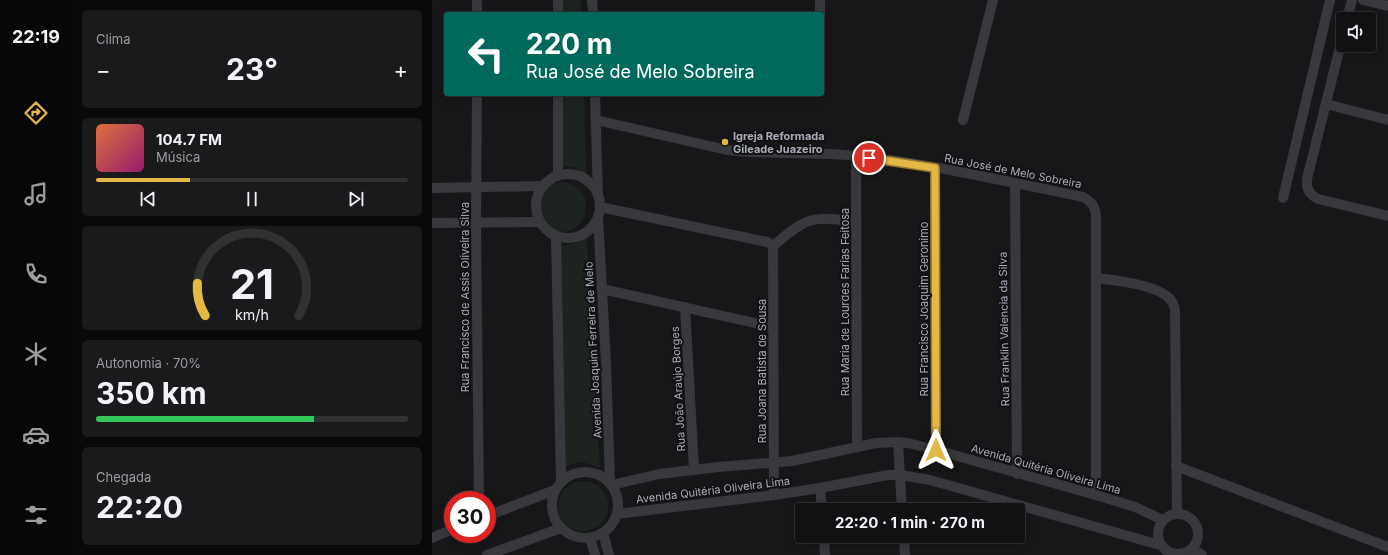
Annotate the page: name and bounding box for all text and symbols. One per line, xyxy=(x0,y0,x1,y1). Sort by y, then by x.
map controls xyxy=(1336,12,1376,52)
button: sound xyxy=(1336,12,1376,52)
text: 22:19 xyxy=(12,26,60,47)
text: 220 m xyxy=(526,27,612,61)
icon: left xyxy=(460,28,512,80)
text: Clima xyxy=(96,31,130,47)
text: 23° xyxy=(226,51,278,87)
text: − xyxy=(96,57,111,83)
text: + xyxy=(393,57,408,83)
text: Rua José de Melo Sobreira xyxy=(526,61,755,82)
icon: directions xyxy=(22,99,50,127)
place label: Igreja Reformada Gileade Juazeiro xyxy=(733,129,825,156)
text: 104.7 FM xyxy=(156,130,222,149)
marker: Igreja Reformada Gileade Juazeiro xyxy=(720,137,730,147)
pin xyxy=(852,141,886,175)
icon: arrive xyxy=(858,147,880,169)
text: Música xyxy=(156,149,200,165)
street label: Rua José de Melo Sobreira xyxy=(943,151,1083,191)
icon: music xyxy=(22,180,50,208)
icon: previous xyxy=(137,188,159,210)
icon: pause xyxy=(241,188,263,210)
icon: next xyxy=(345,188,367,210)
street label: Rua Francisco de Assis Oliveira Silva xyxy=(458,202,472,392)
street label: Rua Maria de Lourdes Farias Feitosa xyxy=(838,208,852,396)
street label: Rua Francisco Joaquim Geronimo xyxy=(917,221,931,396)
street label: Rua Franklin Valencia da Silva xyxy=(996,252,1012,406)
text: 21 xyxy=(230,258,274,308)
icon: phone xyxy=(22,260,50,288)
street label: Avenida Joaquim Ferreira de Melo xyxy=(581,261,605,439)
street label: Rua Joana Batista de Sousa xyxy=(755,299,769,443)
text: km/h xyxy=(235,305,269,322)
street label: Rua João Araújo Borges xyxy=(668,326,688,452)
icon: climate xyxy=(22,340,50,368)
text: Autonomia · 70% xyxy=(96,355,201,371)
text: 350 km xyxy=(96,375,207,411)
icon: car xyxy=(22,421,50,449)
position arrow xyxy=(915,429,957,471)
street label: Avenida Quitéria Oliveira Lima xyxy=(970,441,1122,497)
text: Chegada xyxy=(96,469,151,485)
street label: Avenida Quitéria Oliveira Lima xyxy=(635,474,791,506)
text: 22:20 xyxy=(96,489,183,525)
speed limit sign: 30 xyxy=(444,491,496,543)
icon: filters xyxy=(22,501,50,529)
text: 22:20 · 1 min · 270 m xyxy=(835,513,985,532)

